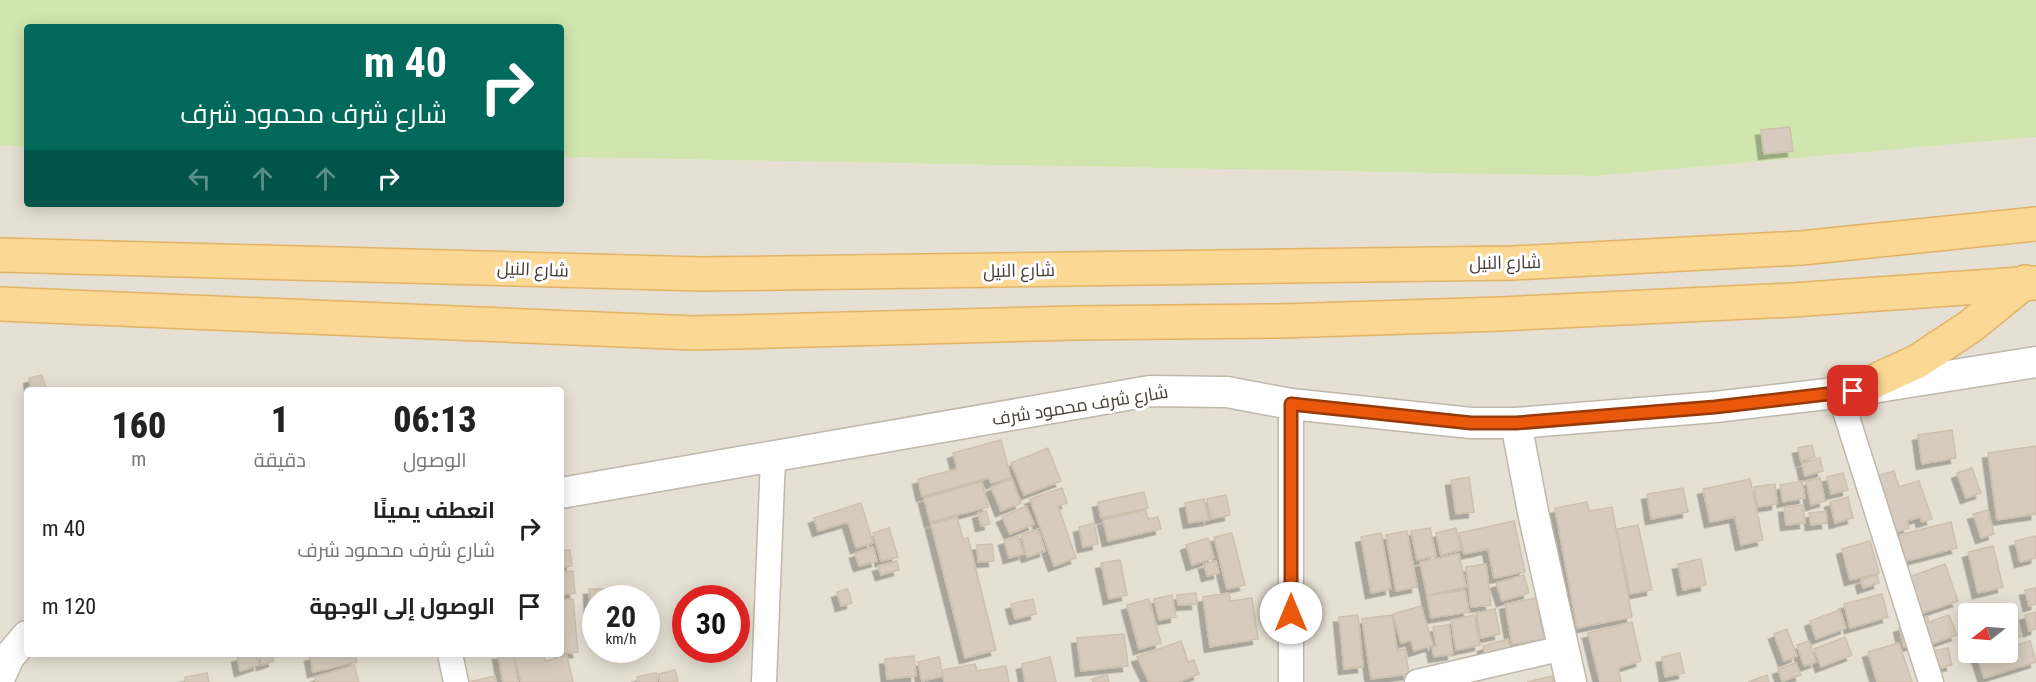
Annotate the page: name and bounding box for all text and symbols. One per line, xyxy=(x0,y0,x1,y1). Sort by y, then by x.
text: 40 m xyxy=(364,38,447,87)
icon: right xyxy=(468,48,546,126)
text: شارع شرف محمود شرف xyxy=(180,98,447,130)
icon: left xyxy=(183,162,216,195)
icon: ahead xyxy=(246,162,279,195)
icon: ahead xyxy=(309,162,342,195)
icon: right xyxy=(372,162,405,195)
street label: شارع النيل xyxy=(1469,251,1541,275)
street label: شارع النيل xyxy=(497,257,569,283)
street label: شارع النيل xyxy=(983,259,1055,283)
pin xyxy=(1827,365,1878,416)
icon: arrive xyxy=(1836,374,1869,407)
street label: شارع شرف محمود شرف xyxy=(990,381,1170,431)
text: 1 xyxy=(271,399,289,441)
text: 06:13 xyxy=(393,399,477,441)
text: 160 xyxy=(111,405,166,447)
text: m xyxy=(131,447,146,471)
text: دقيقة xyxy=(254,448,306,472)
text: الوصول xyxy=(403,448,467,472)
text: انعطف يمينًا xyxy=(373,498,495,523)
icon: right xyxy=(513,512,546,545)
text: 40 m xyxy=(42,516,85,541)
text: شارع شرف محمود شرف xyxy=(297,538,495,562)
position arrow xyxy=(1259,581,1323,645)
speed limit sign: 30 xyxy=(672,585,750,663)
icon: arrive xyxy=(513,590,546,623)
text: 120 m xyxy=(42,594,96,619)
text: الوصول إلى الوجهة xyxy=(310,594,495,619)
text: 20 xyxy=(606,599,636,634)
north arrow xyxy=(1958,603,2018,663)
map controls xyxy=(1958,603,2018,663)
text: km/h xyxy=(606,630,636,648)

